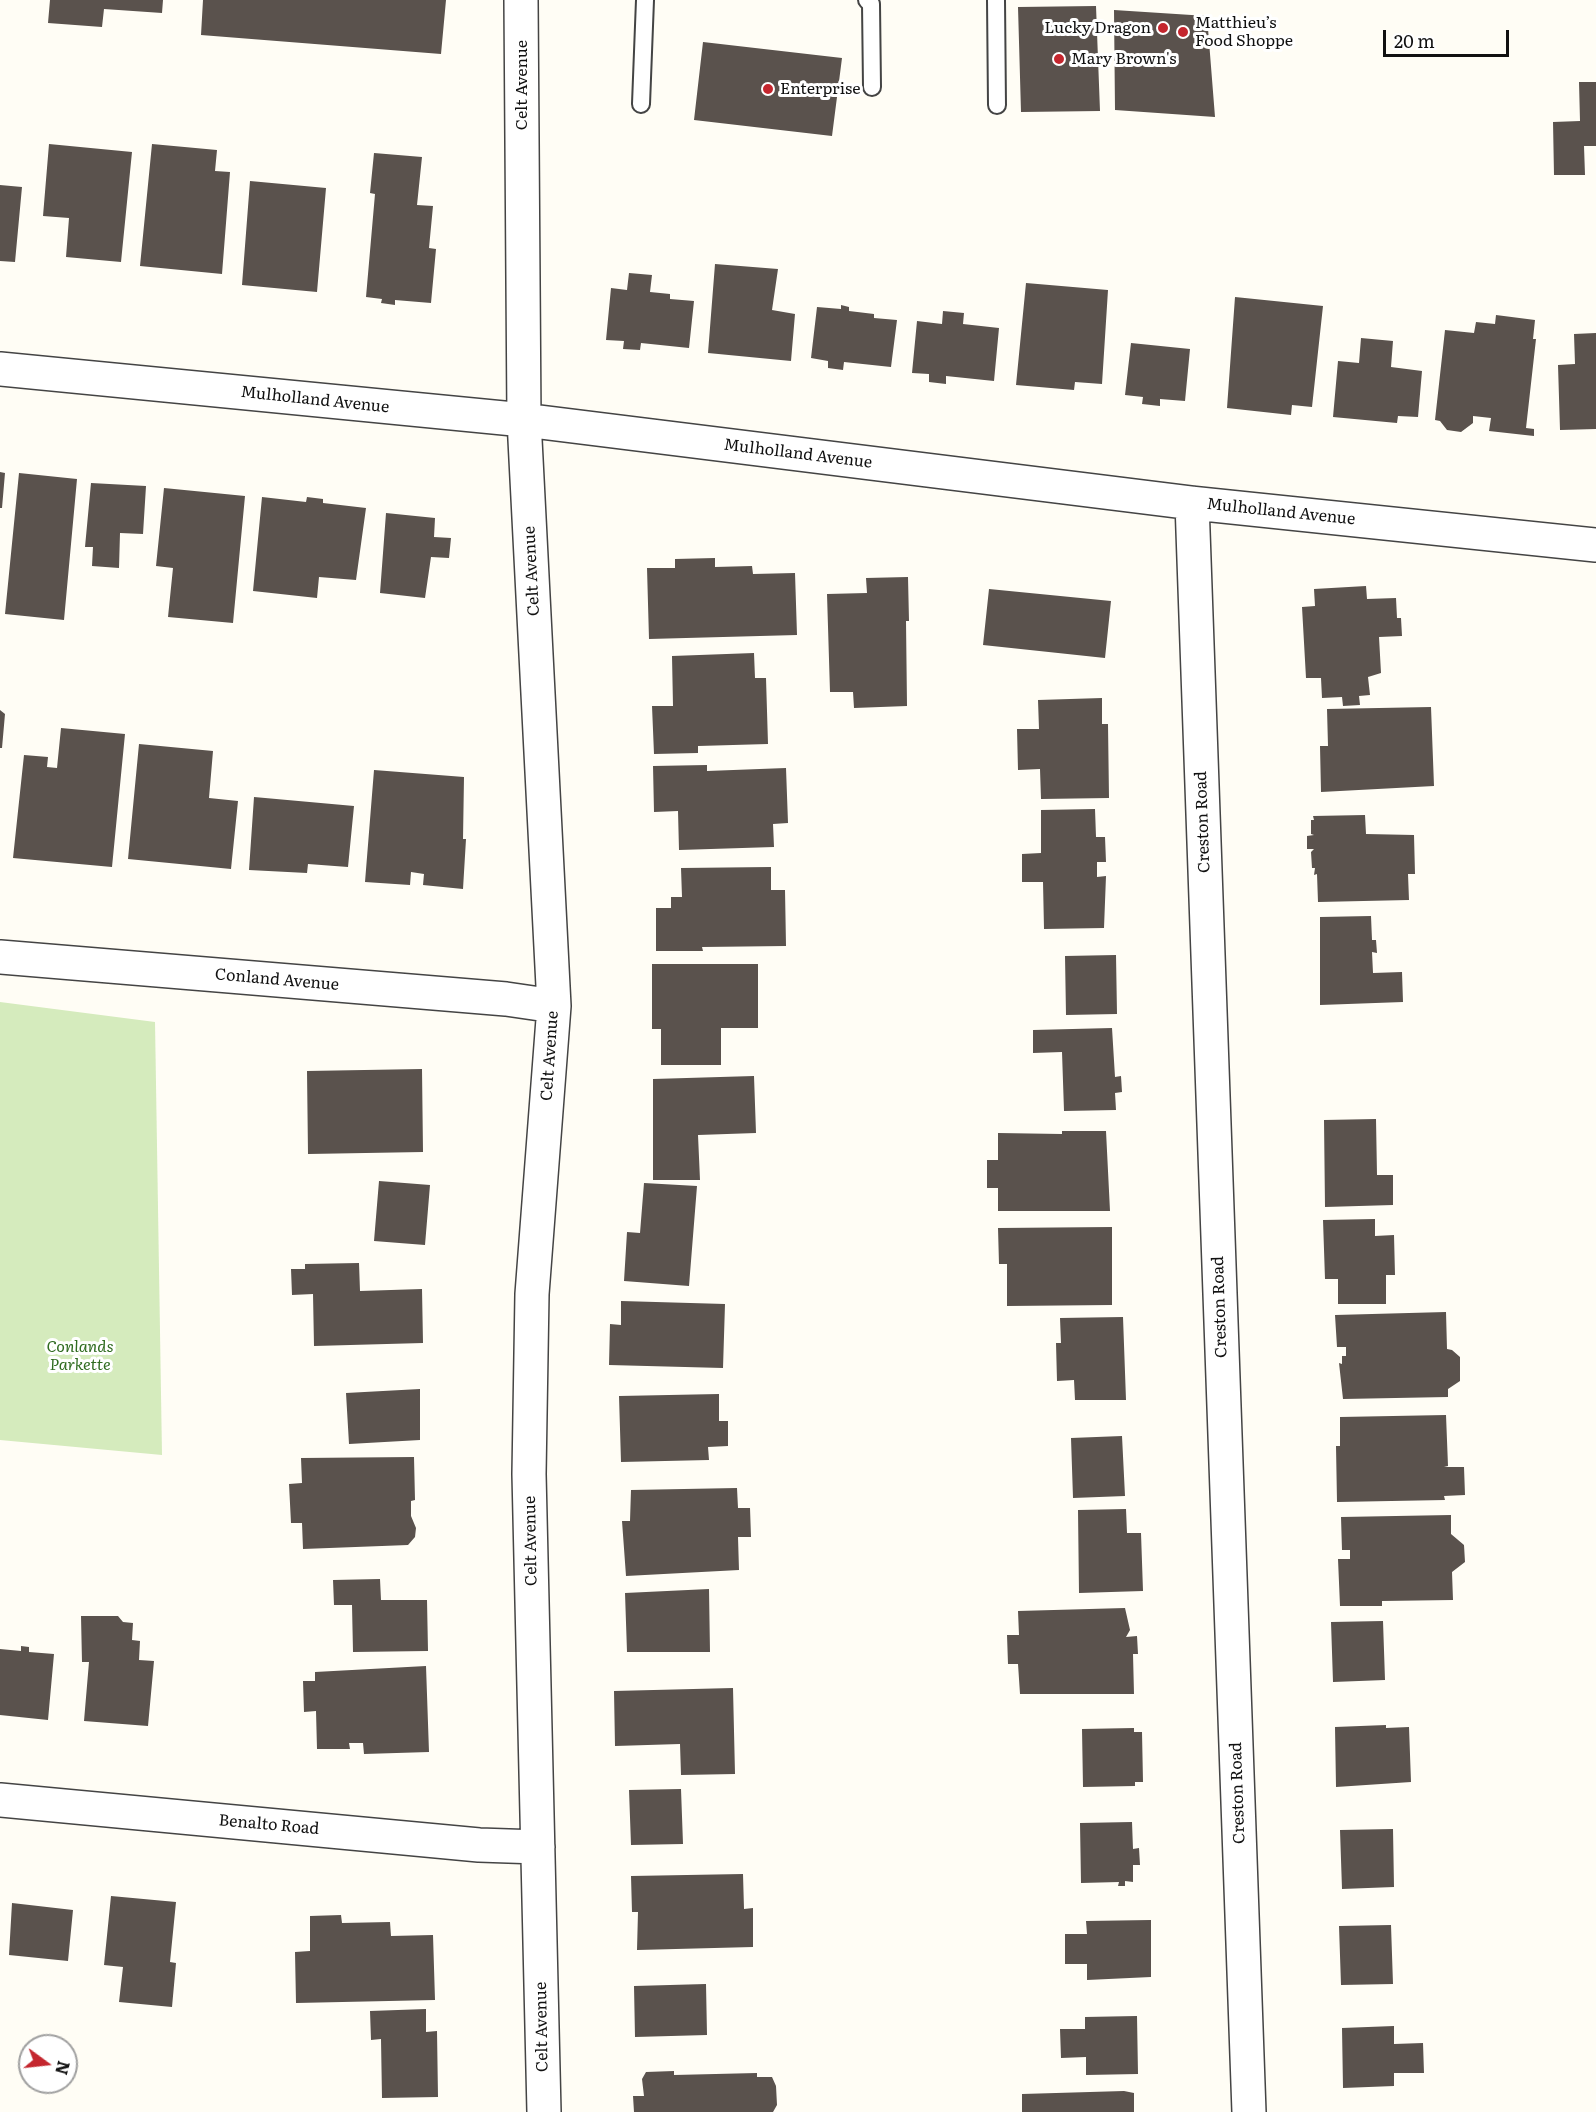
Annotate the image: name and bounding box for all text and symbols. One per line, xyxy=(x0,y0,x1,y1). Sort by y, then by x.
place label: Matthieu’s Food Shoppe xyxy=(1195,13,1293,51)
place label: Lucky Dragon xyxy=(1044,18,1151,38)
scale bar xyxy=(1386,18,1512,56)
marker: Lucky Dragon xyxy=(1156,21,1170,35)
marker: Matthieu’s Food Shoppe xyxy=(1176,25,1190,39)
text: 20 m xyxy=(1394,27,1435,54)
street label: Celt Avenue xyxy=(512,40,532,130)
place label: Mary Brown's xyxy=(1071,49,1177,69)
marker: Mary Brown's xyxy=(1052,52,1066,66)
place label: Enterprise xyxy=(780,79,861,99)
marker: Enterprise xyxy=(761,82,775,96)
street label: Mulholland Avenue xyxy=(240,383,390,417)
street label: Mulholland Avenue xyxy=(723,435,873,473)
street label: Mulholland Avenue xyxy=(1206,495,1356,529)
street label: Celt Avenue xyxy=(520,525,544,617)
street label: Creston Road xyxy=(1192,771,1214,873)
street label: Conland Avenue xyxy=(214,965,340,995)
street label: Celt Avenue xyxy=(537,1010,563,1102)
street label: Creston Road xyxy=(1209,1256,1231,1358)
park label: Conlands Parkette xyxy=(46,1337,114,1375)
street label: Celt Avenue xyxy=(521,1496,541,1586)
street label: Creston Road xyxy=(1227,1742,1249,1844)
street label: Benalto Road xyxy=(218,1811,320,1839)
street label: Celt Avenue xyxy=(532,1982,552,2072)
north arrow xyxy=(18,2034,78,2094)
text: N xyxy=(50,2059,77,2078)

